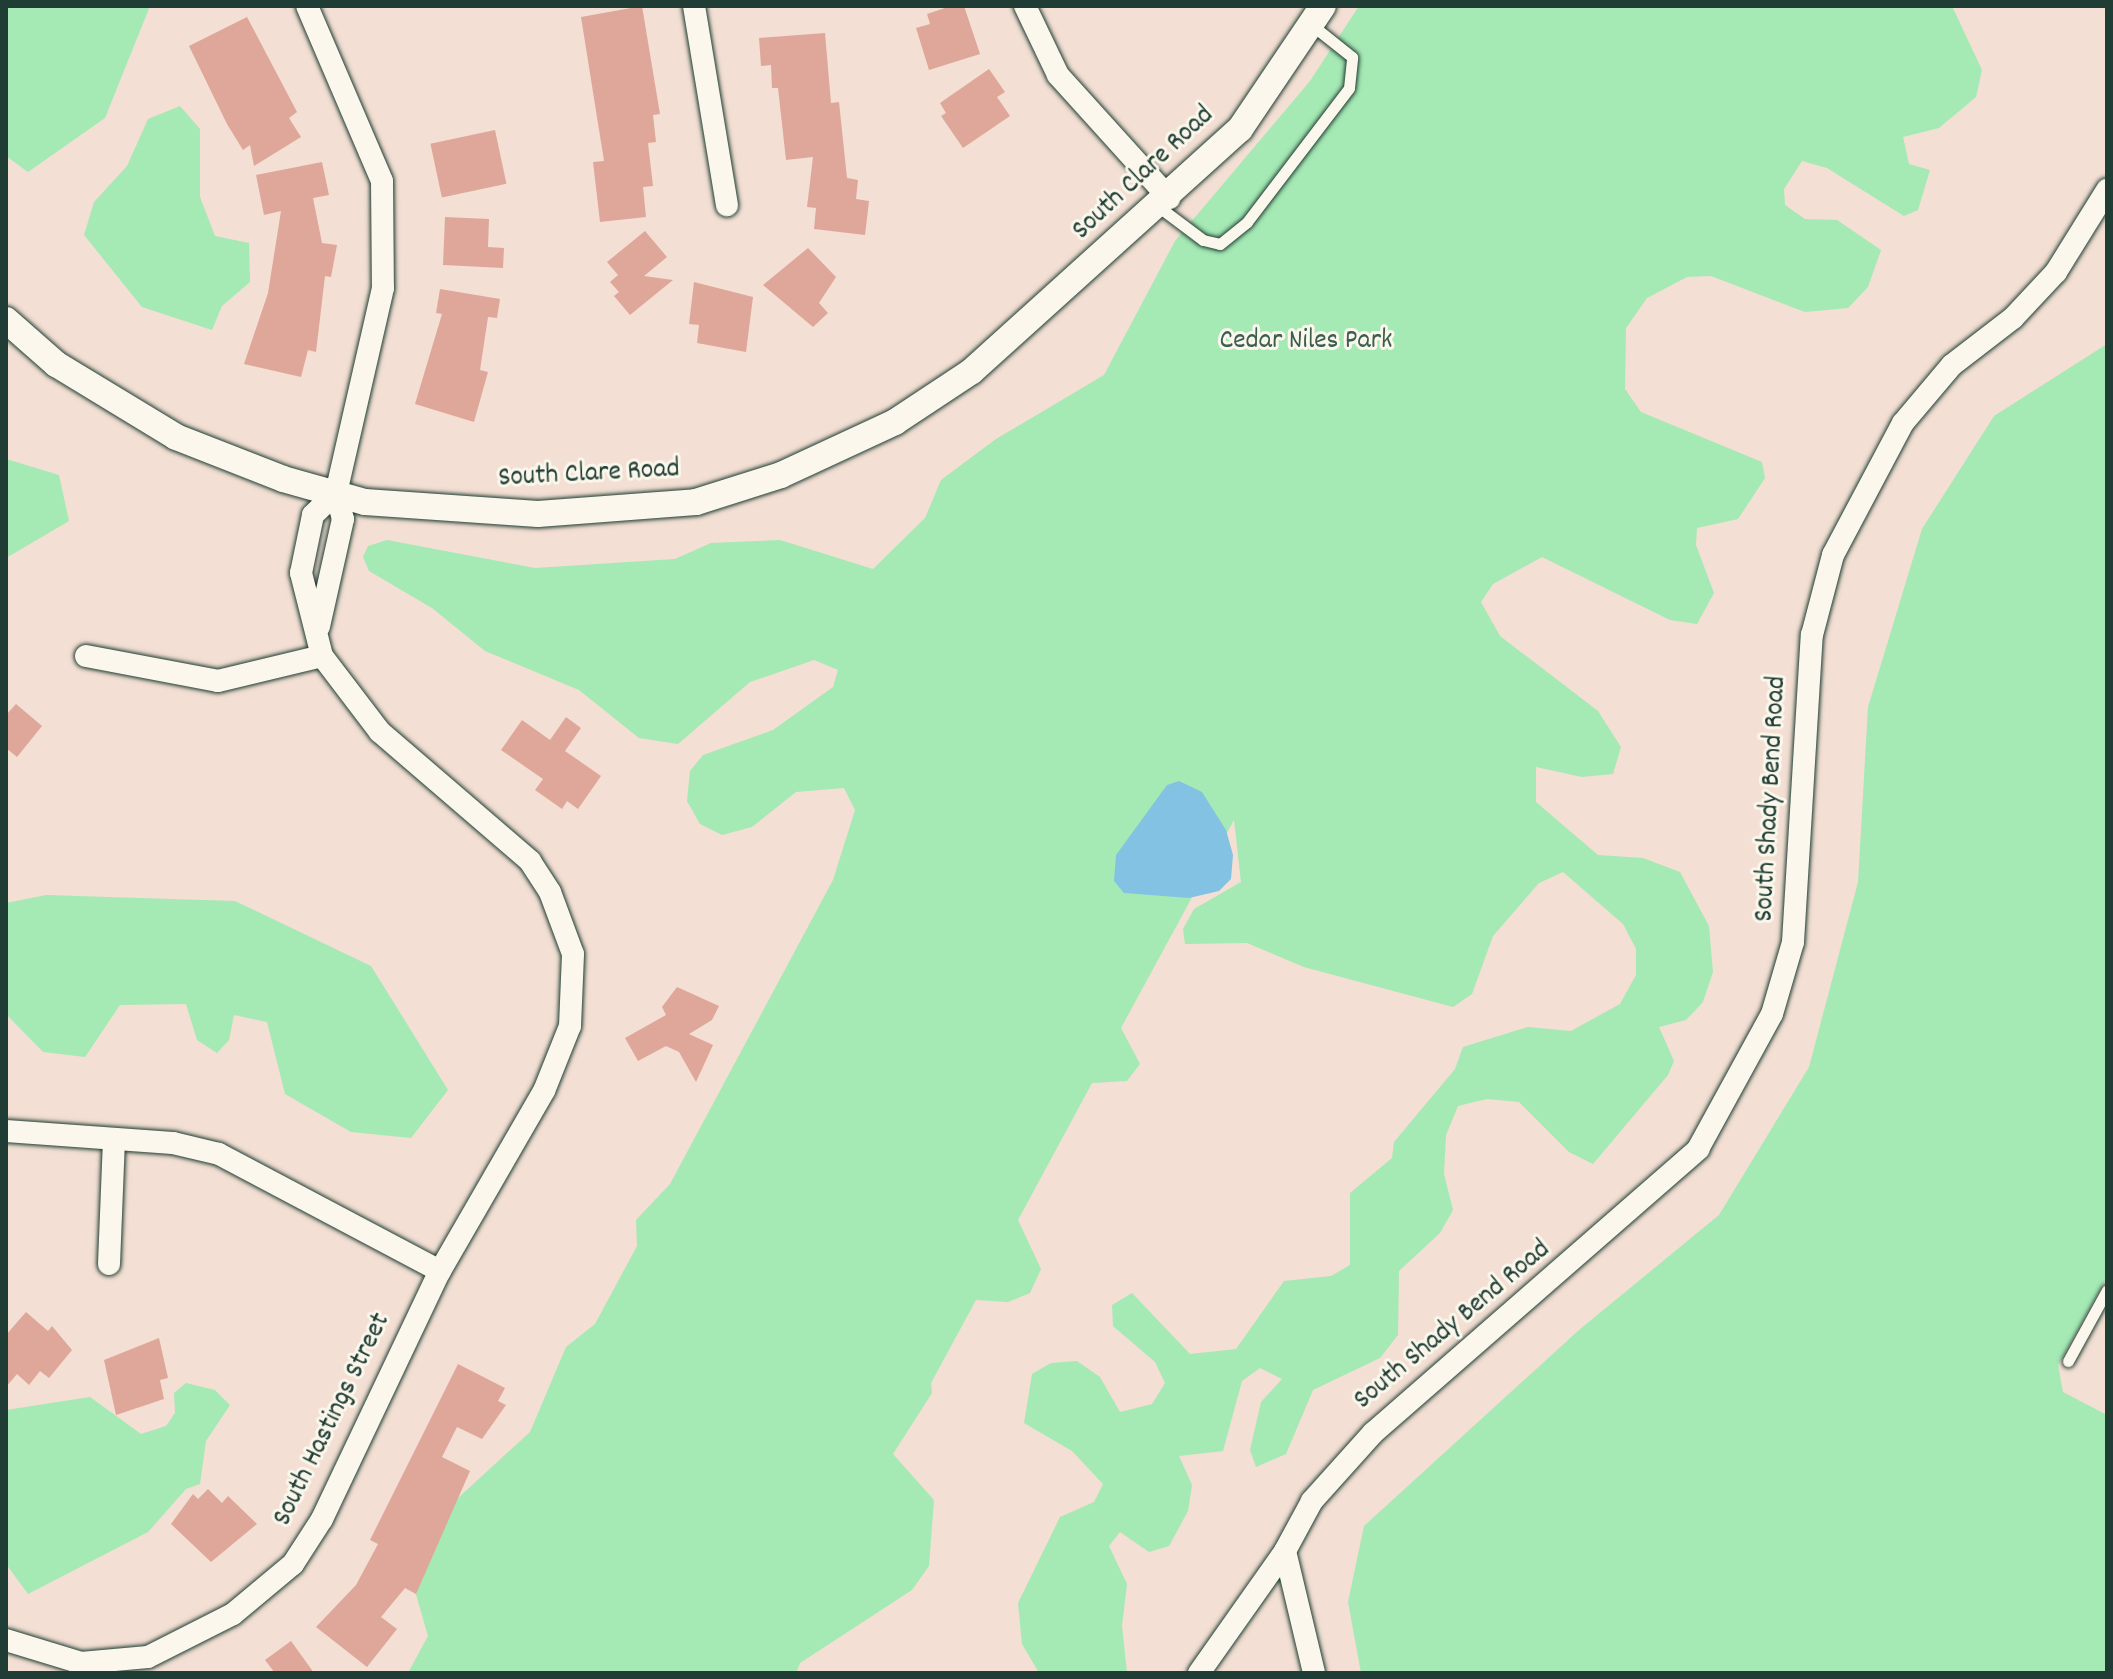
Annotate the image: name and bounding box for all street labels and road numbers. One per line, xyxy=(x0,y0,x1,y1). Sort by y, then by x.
street label: South Clare Road xyxy=(1066,100,1222,248)
street label: South Clare Road xyxy=(497,453,681,497)
street label: South Shady Bend Road xyxy=(1749,675,1795,923)
street label: South Shady Bend Road xyxy=(1348,1234,1558,1418)
street label: South Hastings Street xyxy=(267,1308,399,1532)

